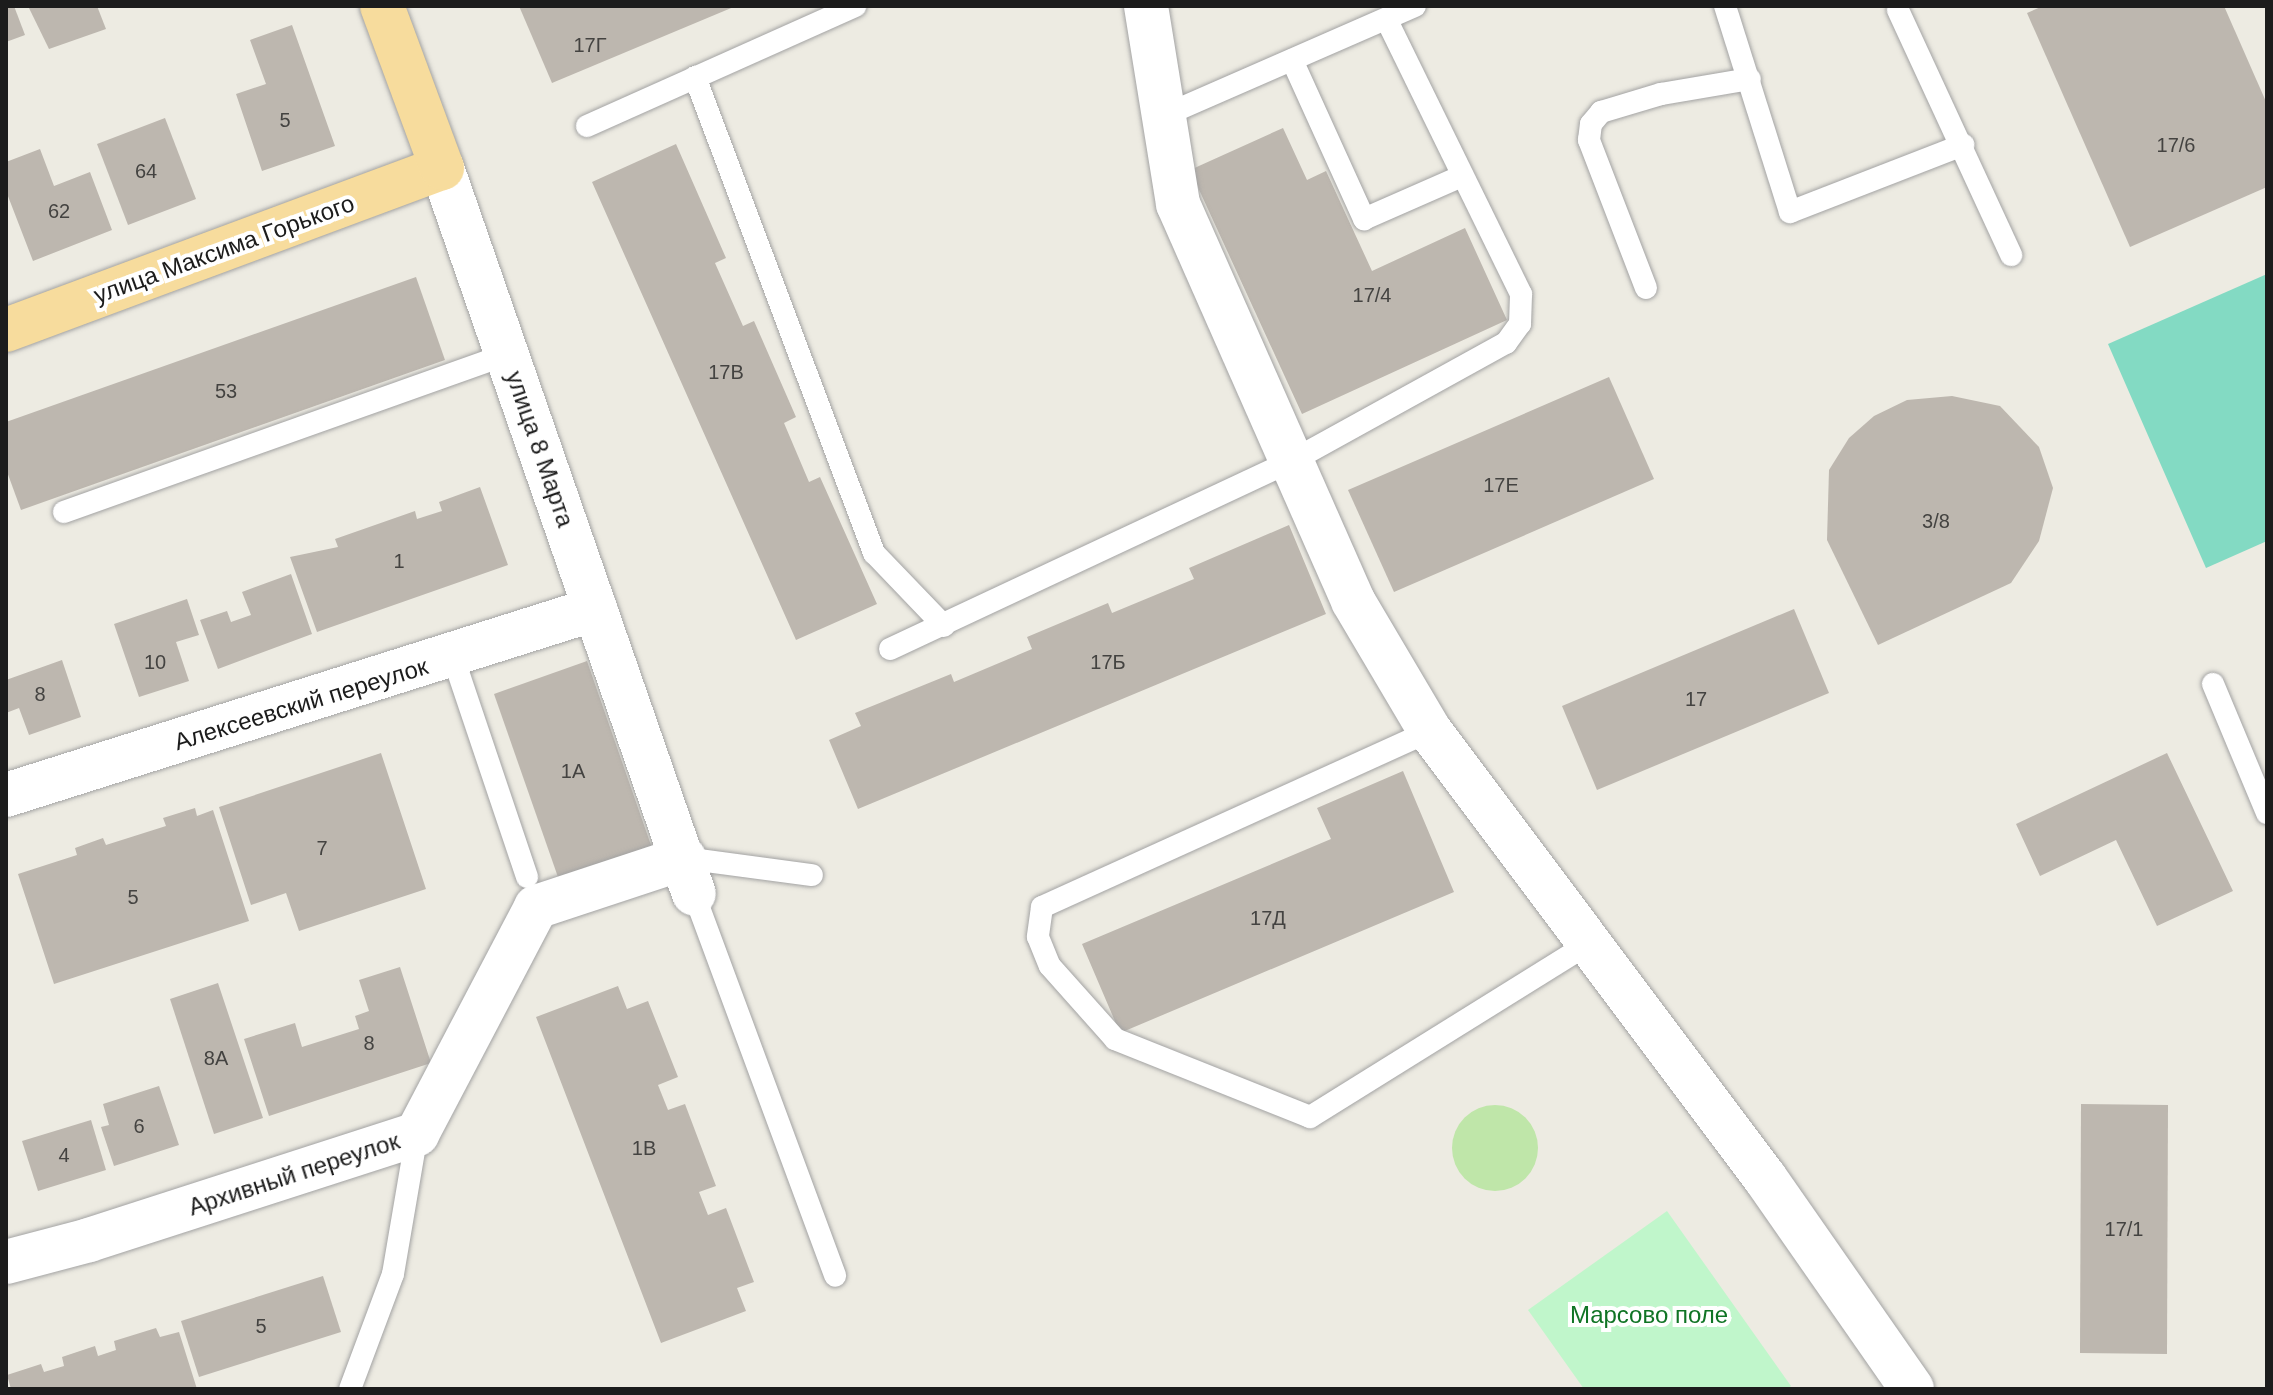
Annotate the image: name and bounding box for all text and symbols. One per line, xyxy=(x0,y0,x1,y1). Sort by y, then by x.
house number: 17Г xyxy=(573,33,607,57)
house number: 5 xyxy=(279,108,291,132)
house number: 17/6 xyxy=(2157,133,2195,157)
house number: 64 xyxy=(135,159,157,183)
street label: улица Максима Горького xyxy=(90,188,358,310)
house number: 62 xyxy=(48,199,70,223)
house number: 17/4 xyxy=(1353,283,1391,307)
house number: 17В xyxy=(708,360,744,384)
street label: улица 8 Марта xyxy=(500,367,580,531)
house number: 53 xyxy=(215,379,237,403)
house number: 17E xyxy=(1483,473,1519,497)
house number: 3/8 xyxy=(1922,509,1950,533)
house number: 1 xyxy=(393,549,405,573)
house number: 10 xyxy=(144,650,166,674)
house number: 17Б xyxy=(1090,650,1126,674)
street label: Алексеевский переулок xyxy=(171,652,431,756)
house number: 8 xyxy=(34,682,46,706)
house number: 17 xyxy=(1685,687,1707,711)
house number: 1А xyxy=(561,759,585,783)
house number: 7 xyxy=(316,836,328,860)
house number: 5 xyxy=(127,885,139,909)
house number: 17Д xyxy=(1250,906,1286,930)
house number: 8 xyxy=(363,1031,375,1055)
house number: 8А xyxy=(204,1046,228,1070)
house number: 6 xyxy=(133,1114,145,1138)
street label: Архивный переулок xyxy=(185,1126,403,1222)
house number: 1В xyxy=(632,1136,656,1160)
house number: 4 xyxy=(58,1143,70,1167)
house number: 17/1 xyxy=(2105,1217,2143,1241)
park label: Марсово поле xyxy=(1570,1301,1728,1329)
house number: 5 xyxy=(255,1314,267,1338)

